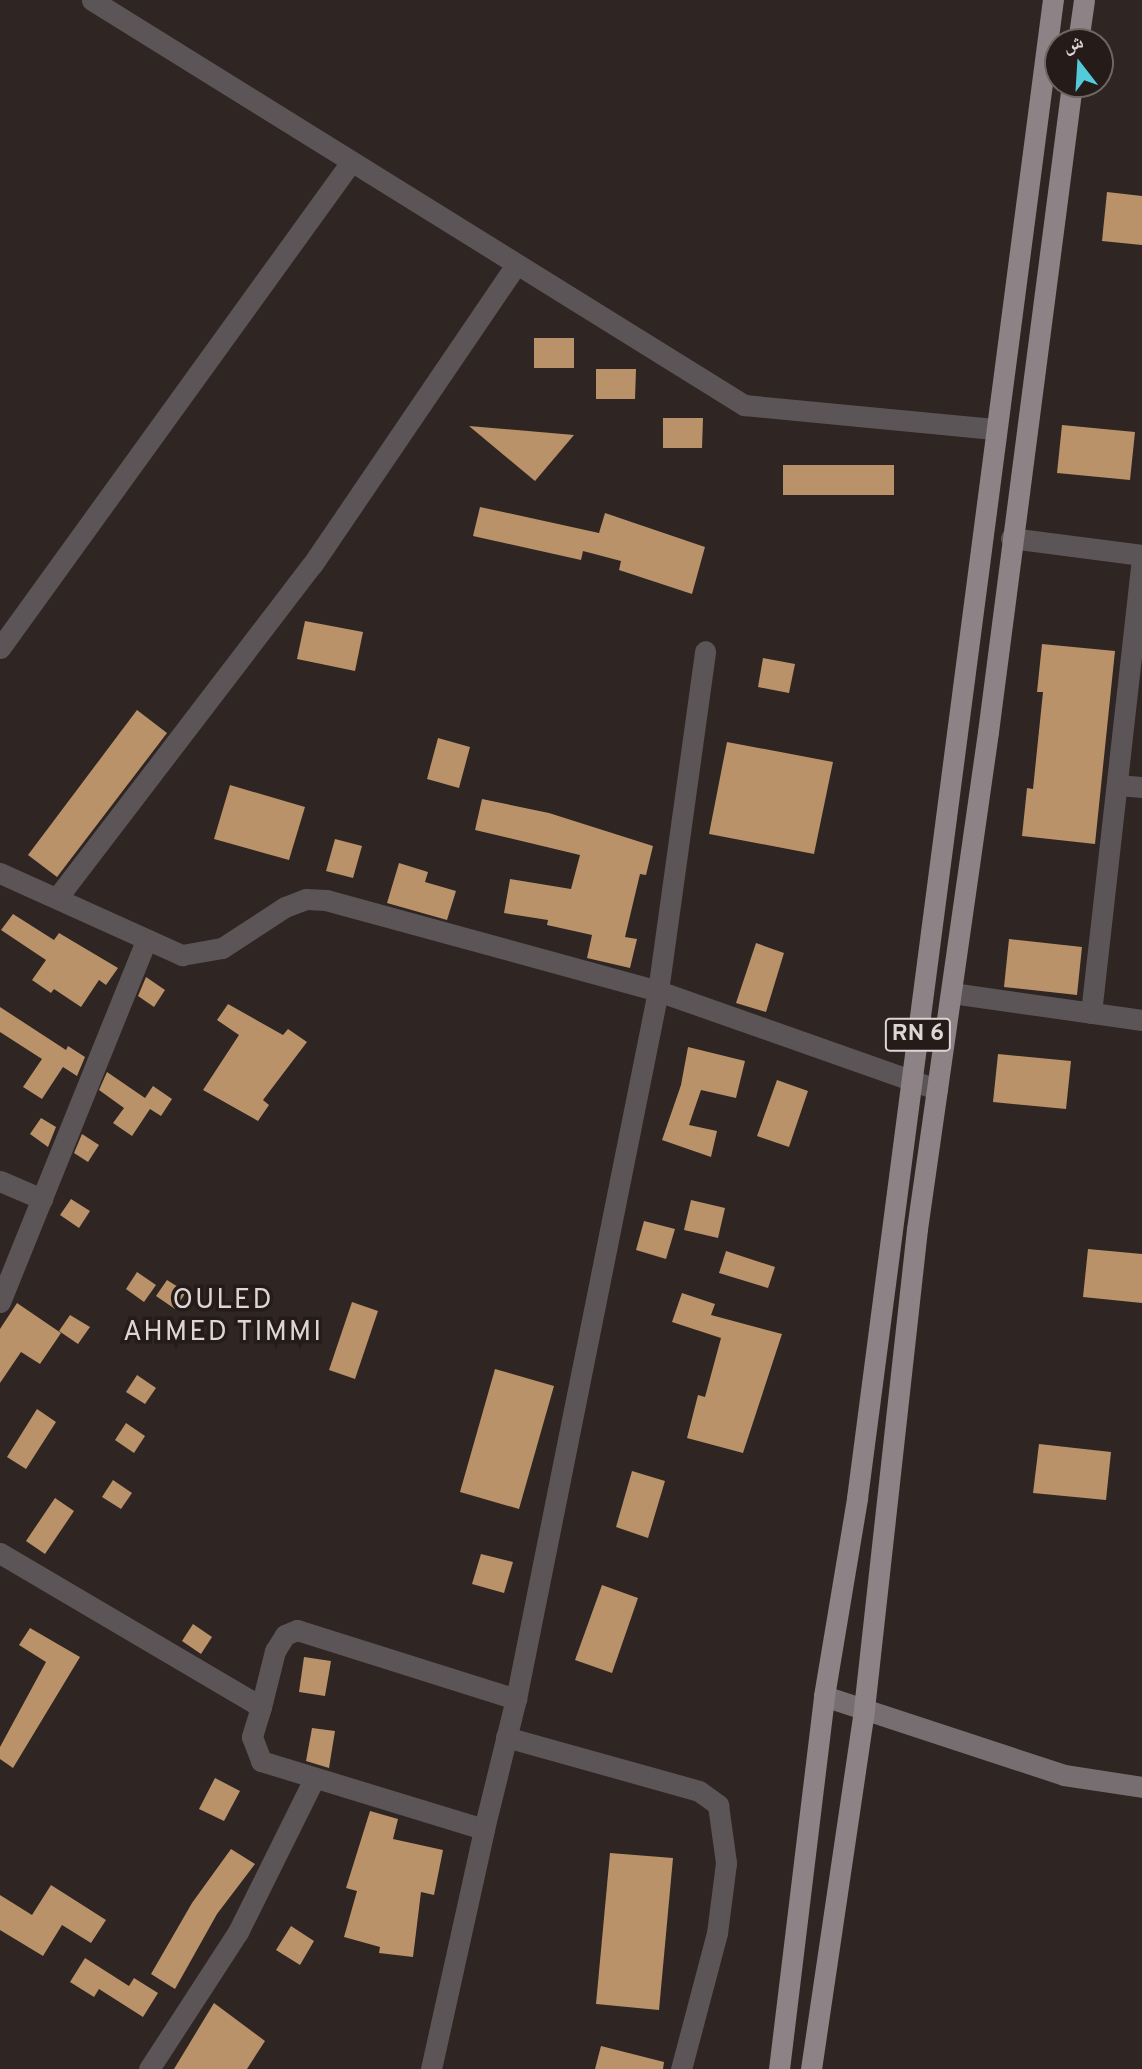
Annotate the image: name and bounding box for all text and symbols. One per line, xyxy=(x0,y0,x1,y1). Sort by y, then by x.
north arrow xyxy=(1044,28,1114,98)
text: ش xyxy=(1060,30,1087,59)
road number: RN 6 xyxy=(885,1016,951,1054)
district label: OULED AHMED TIMMI xyxy=(124,1284,322,1350)

